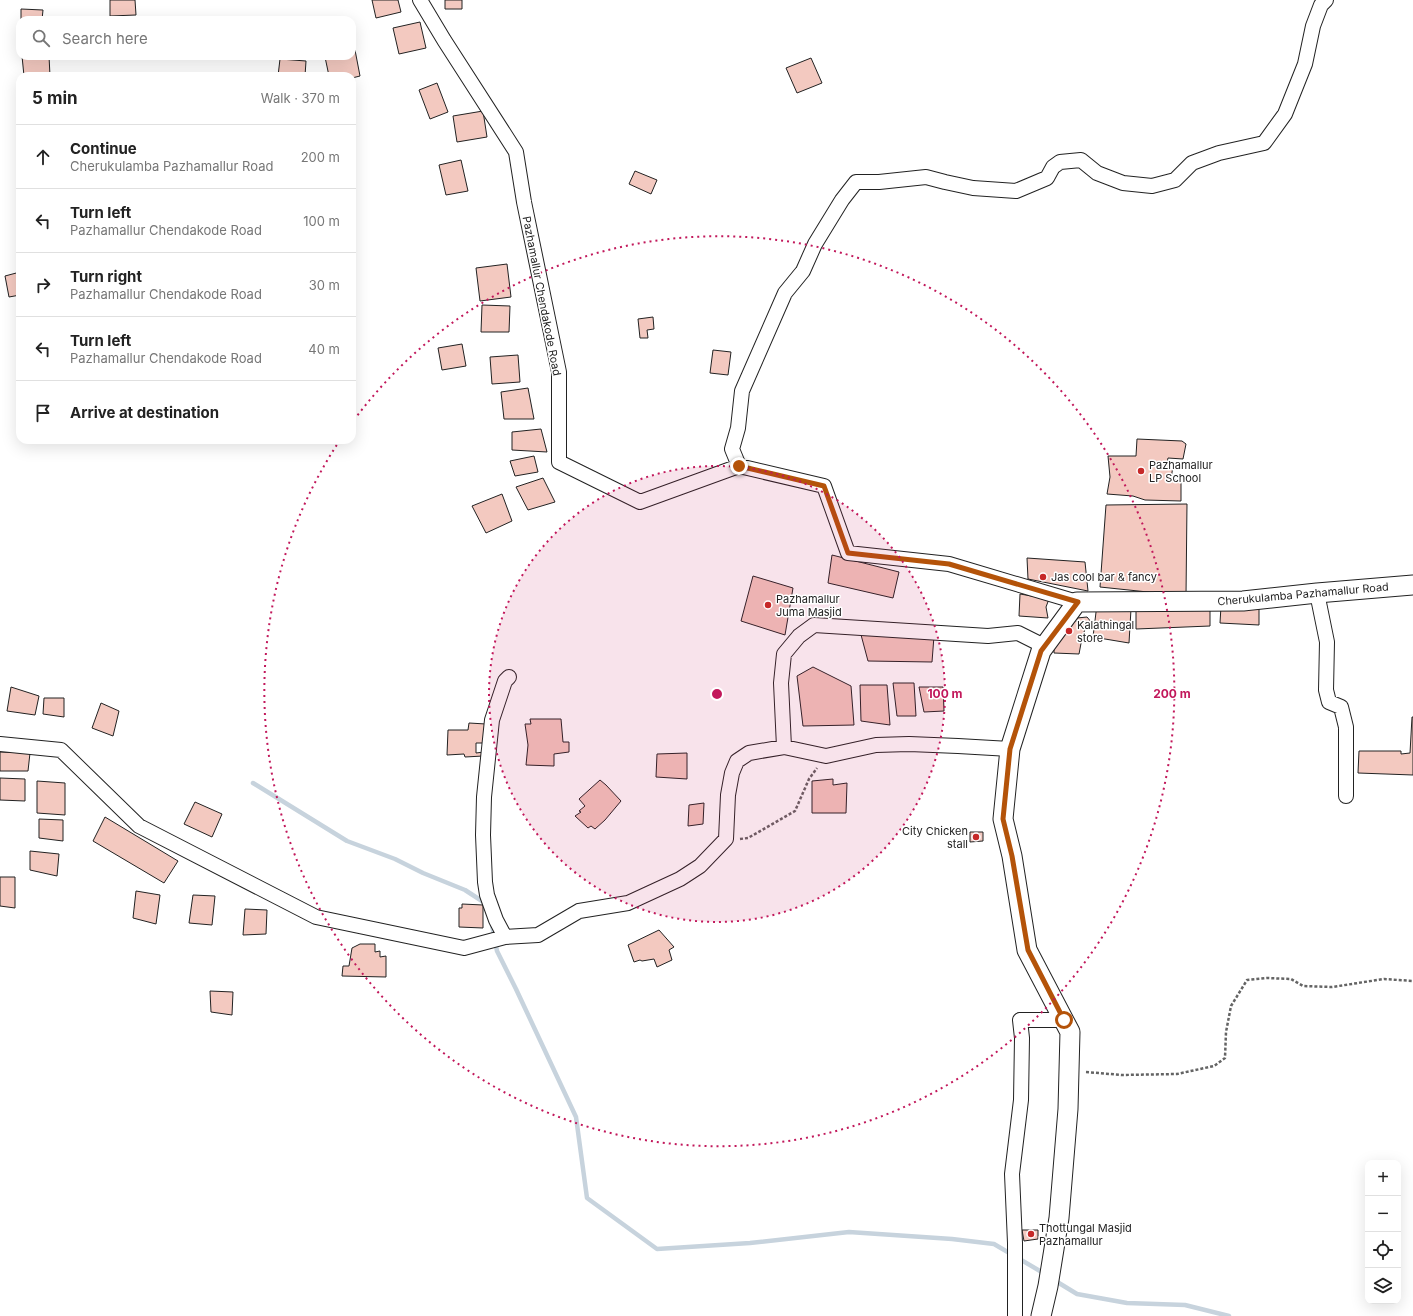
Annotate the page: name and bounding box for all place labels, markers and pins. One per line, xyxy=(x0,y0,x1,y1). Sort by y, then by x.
place label: Pazhamallur LP School xyxy=(1149,458,1213,485)
marker: Pazhamallur LP School xyxy=(1136,466,1146,476)
place label: Jas cool bar & fancy xyxy=(1051,570,1157,584)
marker: Jas cool bar & fancy xyxy=(1038,572,1048,582)
place label: Pazhamallur Juma Masjid xyxy=(776,592,842,619)
marker: Pazhamallur Juma Masjid xyxy=(763,600,773,610)
place label: Kalathingal store xyxy=(1077,618,1134,645)
marker: Kalathingal store xyxy=(1064,626,1074,636)
centre of rings xyxy=(710,687,724,701)
place label: City Chicken stall xyxy=(902,824,968,851)
marker: City Chicken stall xyxy=(971,832,981,842)
place label: Thottungal Masjid Pazhamallur xyxy=(1039,1221,1132,1248)
marker: Thottungal Masjid Pazhamallur xyxy=(1026,1229,1036,1239)

